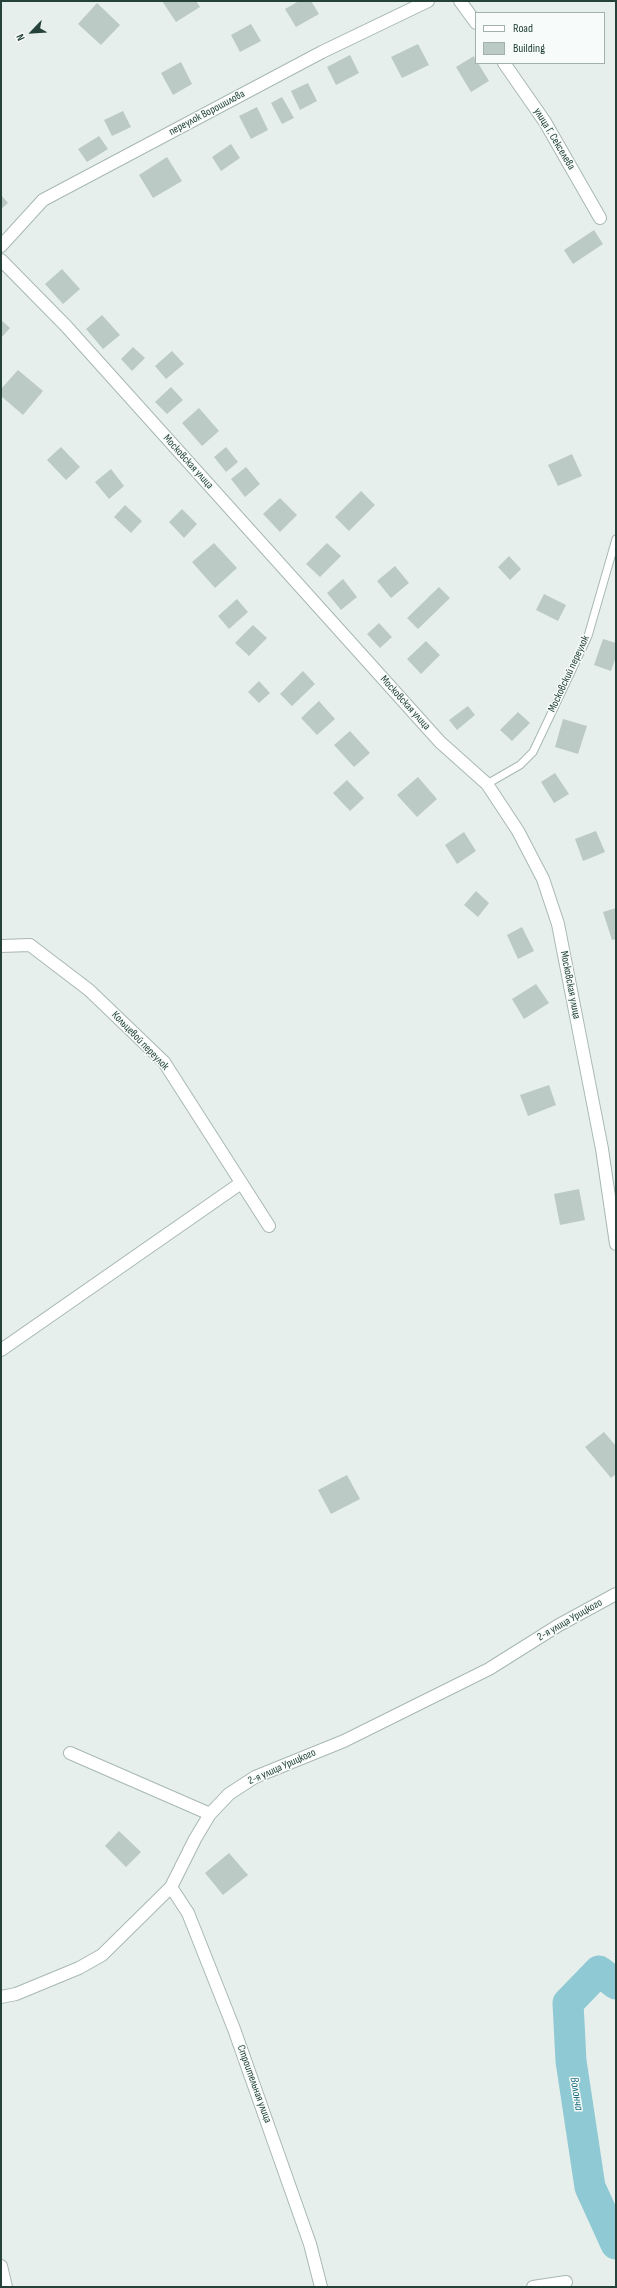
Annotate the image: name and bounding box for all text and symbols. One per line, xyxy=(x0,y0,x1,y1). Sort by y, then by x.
north arrow xyxy=(12,12,52,52)
legend xyxy=(475,12,605,64)
text: Road xyxy=(513,21,533,36)
text: N xyxy=(14,32,28,43)
text: Building xyxy=(513,41,545,56)
street label: переулок Ворошилова xyxy=(167,87,247,139)
street label: улица Г. Секселева xyxy=(530,106,578,172)
street label: Московская улица xyxy=(160,432,216,492)
street label: Московский переулок xyxy=(545,634,593,714)
street label: Московская улица xyxy=(377,673,433,733)
street label: Московская улица xyxy=(557,950,583,1020)
street label: Кольцевой переулок xyxy=(109,1009,171,1073)
street label: 2-я улица Урицкого xyxy=(535,1596,605,1644)
street label: 2-я улица Урицкого xyxy=(246,1746,318,1788)
street label: Строительная улица xyxy=(234,2043,274,2125)
water label: Волонча xyxy=(566,2076,586,2112)

